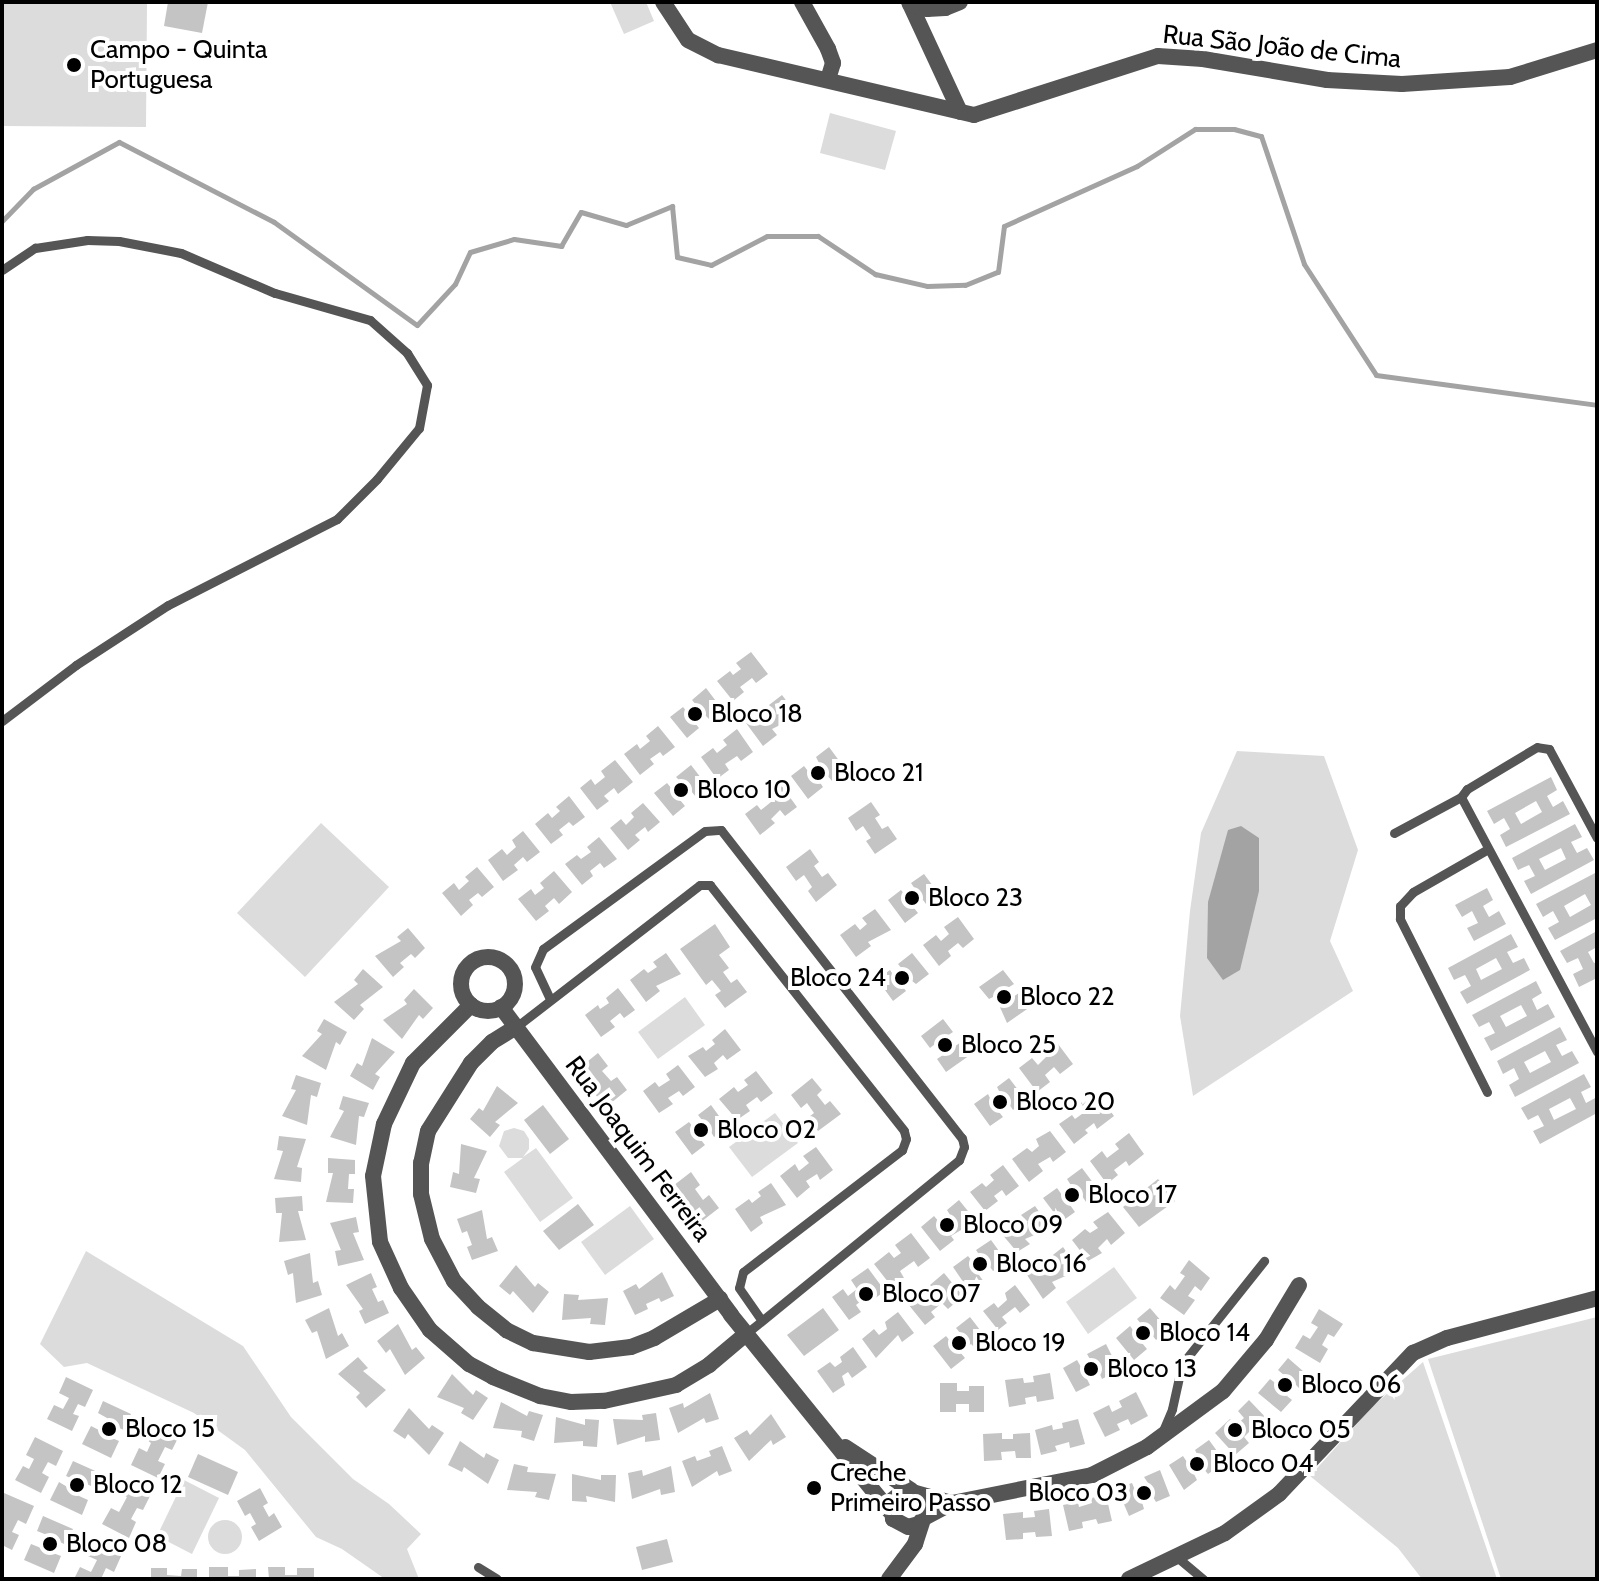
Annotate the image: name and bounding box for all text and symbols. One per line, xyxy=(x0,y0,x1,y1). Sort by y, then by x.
street label: Rua São João de Cima xyxy=(1161,19,1403,75)
place label: Campo - Quinta Portuguesa xyxy=(90,34,267,96)
marker: Campo - Quinta Portuguesa xyxy=(65,56,83,74)
place label: Bloco 18 xyxy=(711,698,803,730)
marker: Bloco 18 xyxy=(686,705,704,723)
place label: Bloco 21 xyxy=(834,757,924,789)
marker: Bloco 21 xyxy=(809,764,827,782)
place label: Bloco 10 xyxy=(697,774,791,806)
marker: Bloco 10 xyxy=(672,781,690,799)
place label: Bloco 23 xyxy=(928,882,1023,914)
marker: Bloco 23 xyxy=(903,889,921,907)
place label: Bloco 24 xyxy=(790,962,886,994)
marker: Bloco 24 xyxy=(893,969,911,987)
place label: Bloco 22 xyxy=(1020,981,1115,1013)
marker: Bloco 22 xyxy=(995,988,1013,1006)
place label: Bloco 25 xyxy=(961,1029,1056,1061)
marker: Bloco 25 xyxy=(936,1036,954,1054)
street label: Rua Joaquim Ferreira xyxy=(558,1050,718,1248)
place label: Bloco 20 xyxy=(1016,1086,1115,1118)
marker: Bloco 20 xyxy=(991,1093,1009,1111)
place label: Bloco 02 xyxy=(717,1114,816,1146)
marker: Bloco 02 xyxy=(692,1121,710,1139)
place label: Bloco 17 xyxy=(1088,1179,1177,1211)
marker: Bloco 17 xyxy=(1063,1186,1081,1204)
place label: Bloco 09 xyxy=(963,1209,1063,1241)
marker: Bloco 09 xyxy=(938,1216,956,1234)
place label: Bloco 16 xyxy=(996,1248,1087,1280)
marker: Bloco 16 xyxy=(971,1255,989,1273)
place label: Bloco 07 xyxy=(882,1278,980,1310)
marker: Bloco 07 xyxy=(857,1285,875,1303)
place label: Bloco 14 xyxy=(1159,1317,1250,1349)
marker: Bloco 14 xyxy=(1134,1324,1152,1342)
place label: Bloco 19 xyxy=(975,1327,1066,1359)
marker: Bloco 19 xyxy=(950,1334,968,1352)
place label: Bloco 13 xyxy=(1107,1353,1197,1385)
marker: Bloco 13 xyxy=(1082,1360,1100,1378)
place label: Bloco 06 xyxy=(1301,1369,1401,1401)
marker: Bloco 06 xyxy=(1276,1376,1294,1394)
place label: Bloco 15 xyxy=(125,1413,215,1445)
place label: Bloco 05 xyxy=(1251,1414,1351,1446)
marker: Bloco 15 xyxy=(100,1420,118,1438)
marker: Bloco 05 xyxy=(1226,1421,1244,1439)
place label: Bloco 04 xyxy=(1213,1448,1314,1480)
marker: Bloco 04 xyxy=(1188,1455,1206,1473)
place label: Creche Primeiro Passo xyxy=(830,1457,991,1518)
place label: Bloco 12 xyxy=(93,1469,183,1501)
marker: Bloco 12 xyxy=(68,1476,86,1494)
place label: Bloco 03 xyxy=(1028,1477,1128,1509)
marker: Creche Primeiro Passo xyxy=(805,1479,823,1497)
marker: Bloco 03 xyxy=(1135,1484,1153,1502)
place label: Bloco 08 xyxy=(66,1528,167,1560)
marker: Bloco 08 xyxy=(41,1535,59,1553)

